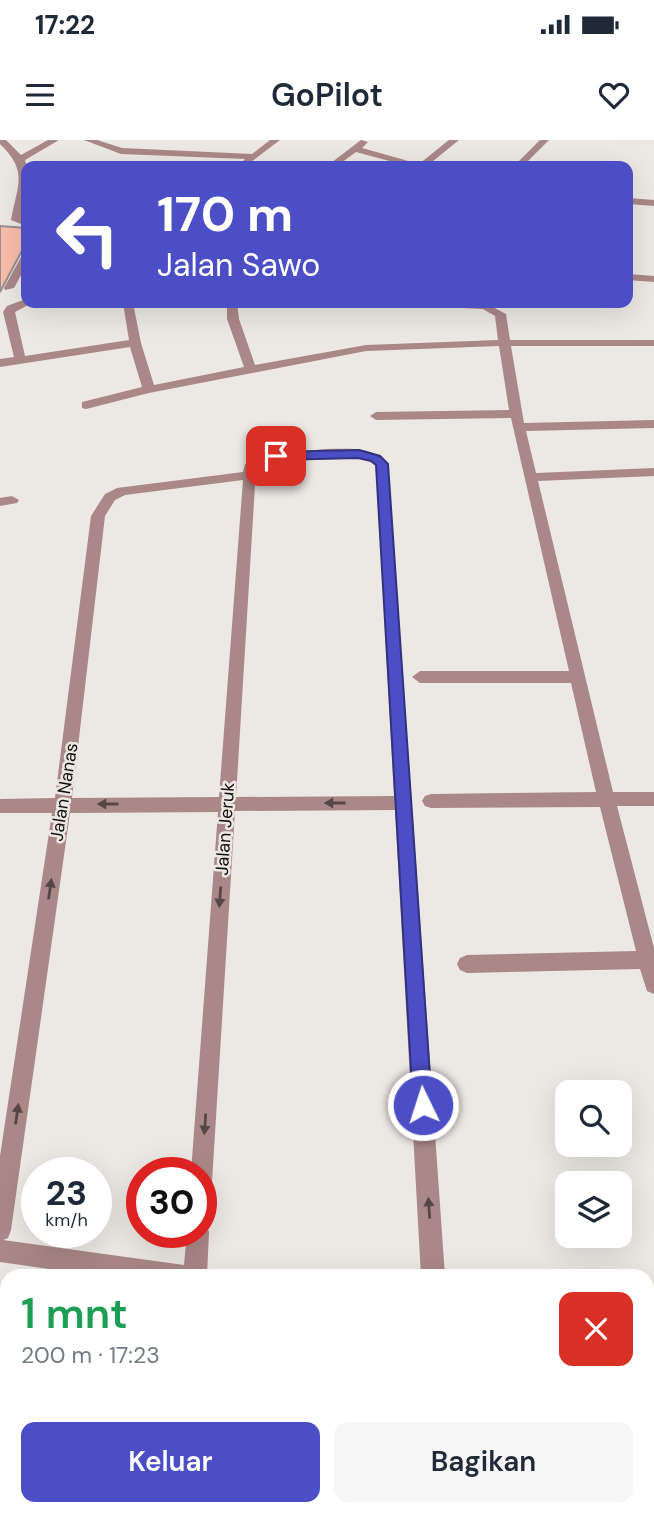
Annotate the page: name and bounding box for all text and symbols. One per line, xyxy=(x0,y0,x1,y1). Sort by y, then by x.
text: 17:22 xyxy=(35,8,95,42)
text: GoPilot xyxy=(271,74,383,116)
icon: menu xyxy=(21,76,59,114)
icon: heart xyxy=(595,76,633,114)
text: 170 m xyxy=(157,182,293,246)
icon: left xyxy=(42,189,133,280)
text: Jalan Sawo xyxy=(157,244,320,286)
pin xyxy=(246,426,306,486)
icon: arrive xyxy=(257,437,295,475)
street label: Jalan Nanas xyxy=(44,741,84,843)
street label: Jalan Jeruk xyxy=(210,782,240,876)
one-way arrow xyxy=(324,797,346,809)
one-way arrow xyxy=(96,799,118,810)
one-way arrow xyxy=(44,878,55,900)
one-way arrow xyxy=(214,886,225,908)
position arrow xyxy=(386,1068,460,1142)
map controls xyxy=(555,1080,632,1248)
button: search xyxy=(555,1080,632,1157)
one-way arrow xyxy=(12,1103,23,1125)
one-way arrow xyxy=(199,1113,210,1135)
speed limit sign: 30 xyxy=(126,1157,217,1248)
text: 23 xyxy=(46,1170,87,1216)
button: layers xyxy=(555,1171,632,1248)
one-way arrow xyxy=(423,1196,434,1218)
text: km/h xyxy=(45,1208,88,1232)
text: 1 mnt xyxy=(21,1286,128,1341)
button: close xyxy=(559,1292,633,1366)
text: 200 m · 17:23 xyxy=(21,1340,160,1370)
button: Keluar xyxy=(21,1422,320,1502)
button: Bagikan xyxy=(334,1422,633,1502)

